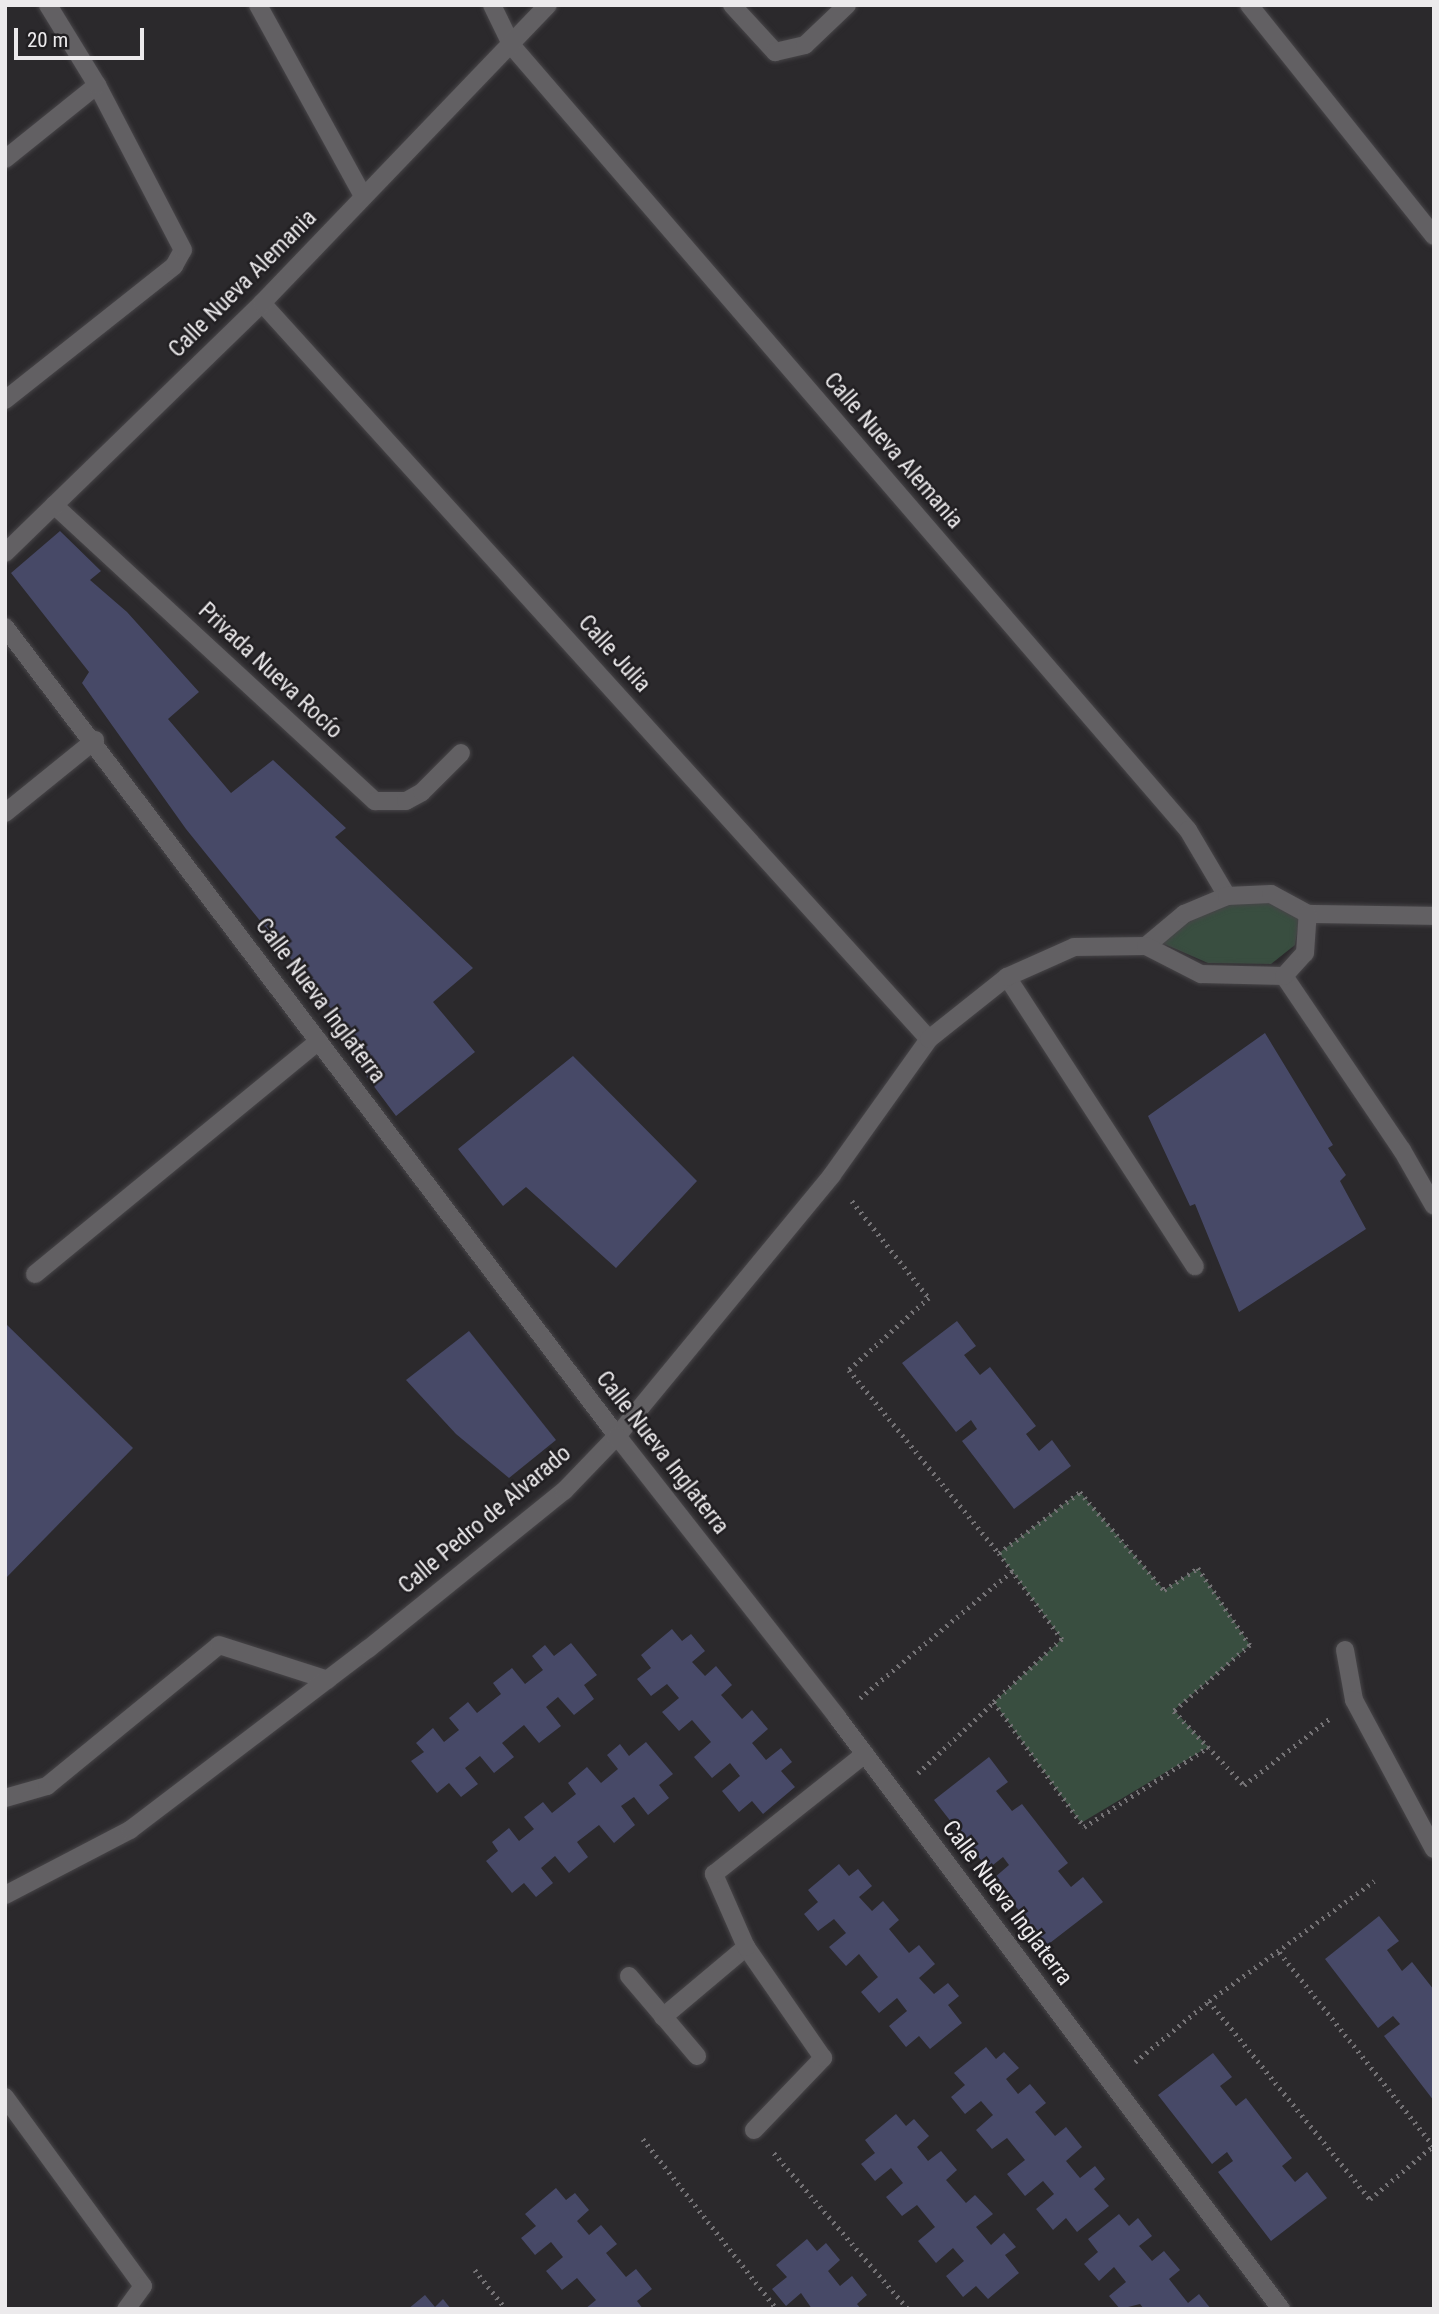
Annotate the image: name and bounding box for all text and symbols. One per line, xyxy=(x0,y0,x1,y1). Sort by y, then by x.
scale bar xyxy=(18,14,147,58)
text: 20 m xyxy=(27,28,68,52)
street label: Calle Nueva Alemania xyxy=(163,204,323,364)
street label: Calle Nueva Alemania xyxy=(818,367,968,535)
street label: Privada Nueva Rocío xyxy=(192,597,348,745)
street label: Calle Julia xyxy=(572,610,656,698)
street label: Calle Nueva Inglaterra xyxy=(249,913,391,1089)
street label: Calle Nueva Inglaterra xyxy=(590,1366,734,1540)
street label: Calle Pedro de Alvarado xyxy=(393,1440,577,1600)
street label: Calle Nueva Inglaterra xyxy=(936,1815,1078,1991)

